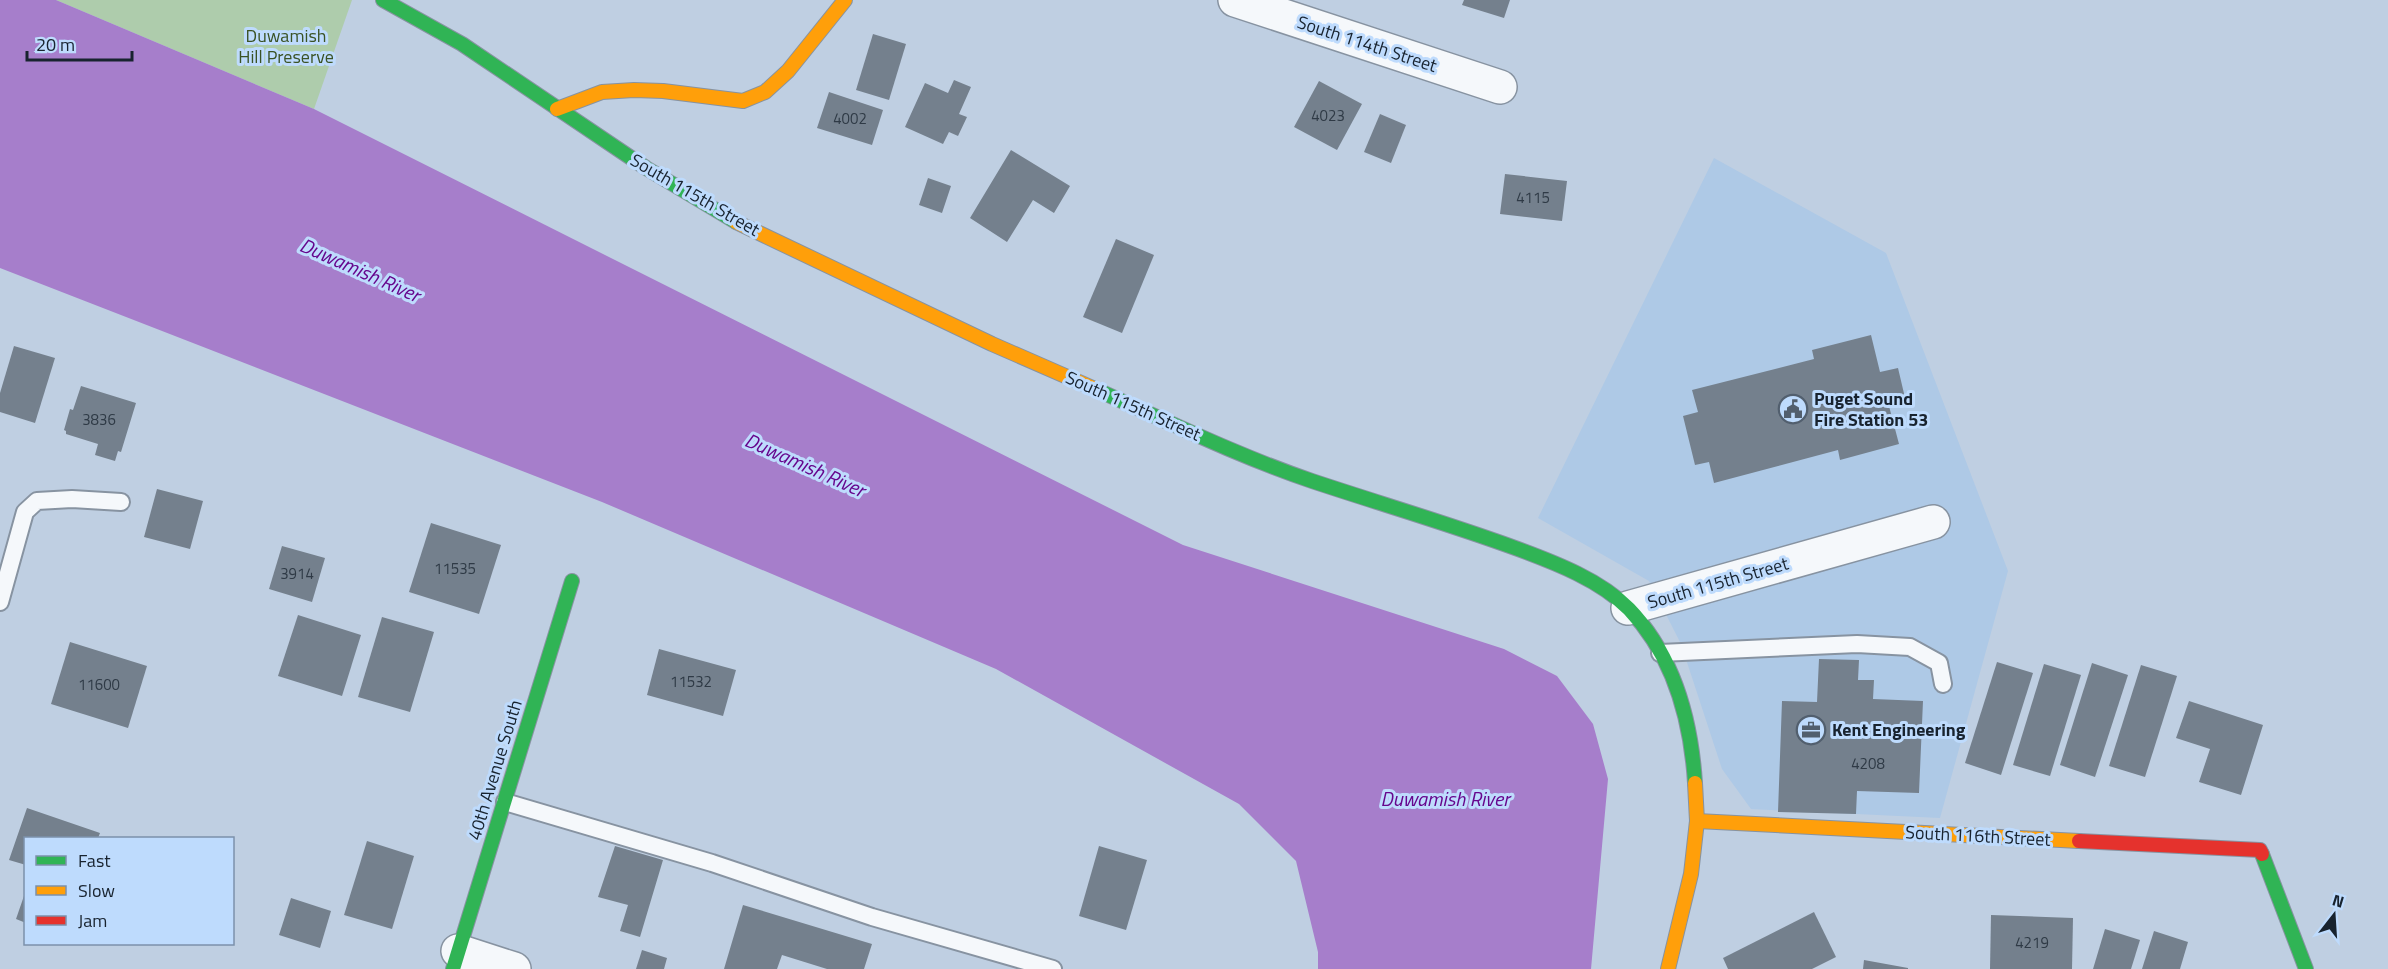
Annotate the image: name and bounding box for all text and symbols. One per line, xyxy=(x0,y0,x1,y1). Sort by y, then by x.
street label: South 114th Street xyxy=(1294,8,1441,79)
park label: Duwamish Hill Preserve xyxy=(238,22,334,70)
scale bar xyxy=(27,24,132,62)
text: 20 m xyxy=(36,31,75,58)
house number: 4023 xyxy=(1311,104,1345,127)
house number: 4002 xyxy=(833,107,867,130)
street label: South 115th Street xyxy=(626,147,766,243)
house number: 4115 xyxy=(1516,186,1550,209)
water label: Duwamish River xyxy=(295,229,428,311)
street label: South 115th Street xyxy=(1061,364,1206,448)
place label: Puget Sound Fire Station 53 xyxy=(1814,385,1928,433)
public building icon: Puget Sound Fire Station 53 xyxy=(1777,393,1809,425)
house number: 3836 xyxy=(82,408,116,431)
water label: Duwamish River xyxy=(740,424,873,506)
street label: South 115th Street xyxy=(1644,549,1792,616)
house number: 11535 xyxy=(434,557,476,580)
house number: 3914 xyxy=(280,562,314,585)
house number: 11532 xyxy=(670,670,712,693)
house number: 11600 xyxy=(78,673,120,696)
street label: 40th Avenue South xyxy=(460,696,529,843)
office icon: Kent Engineering xyxy=(1795,714,1827,746)
place label: Kent Engineering xyxy=(1832,716,1966,743)
house number: 4208 xyxy=(1851,752,1885,775)
water label: Duwamish River xyxy=(1381,783,1512,814)
street label: South 116th Street xyxy=(1905,818,2052,853)
legend xyxy=(24,837,234,945)
text: Fast xyxy=(78,847,111,874)
text: Slow xyxy=(78,877,115,904)
north arrow xyxy=(2304,885,2364,945)
text: N xyxy=(2330,888,2347,914)
text: Jam xyxy=(78,907,107,934)
house number: 4219 xyxy=(2015,931,2049,954)

